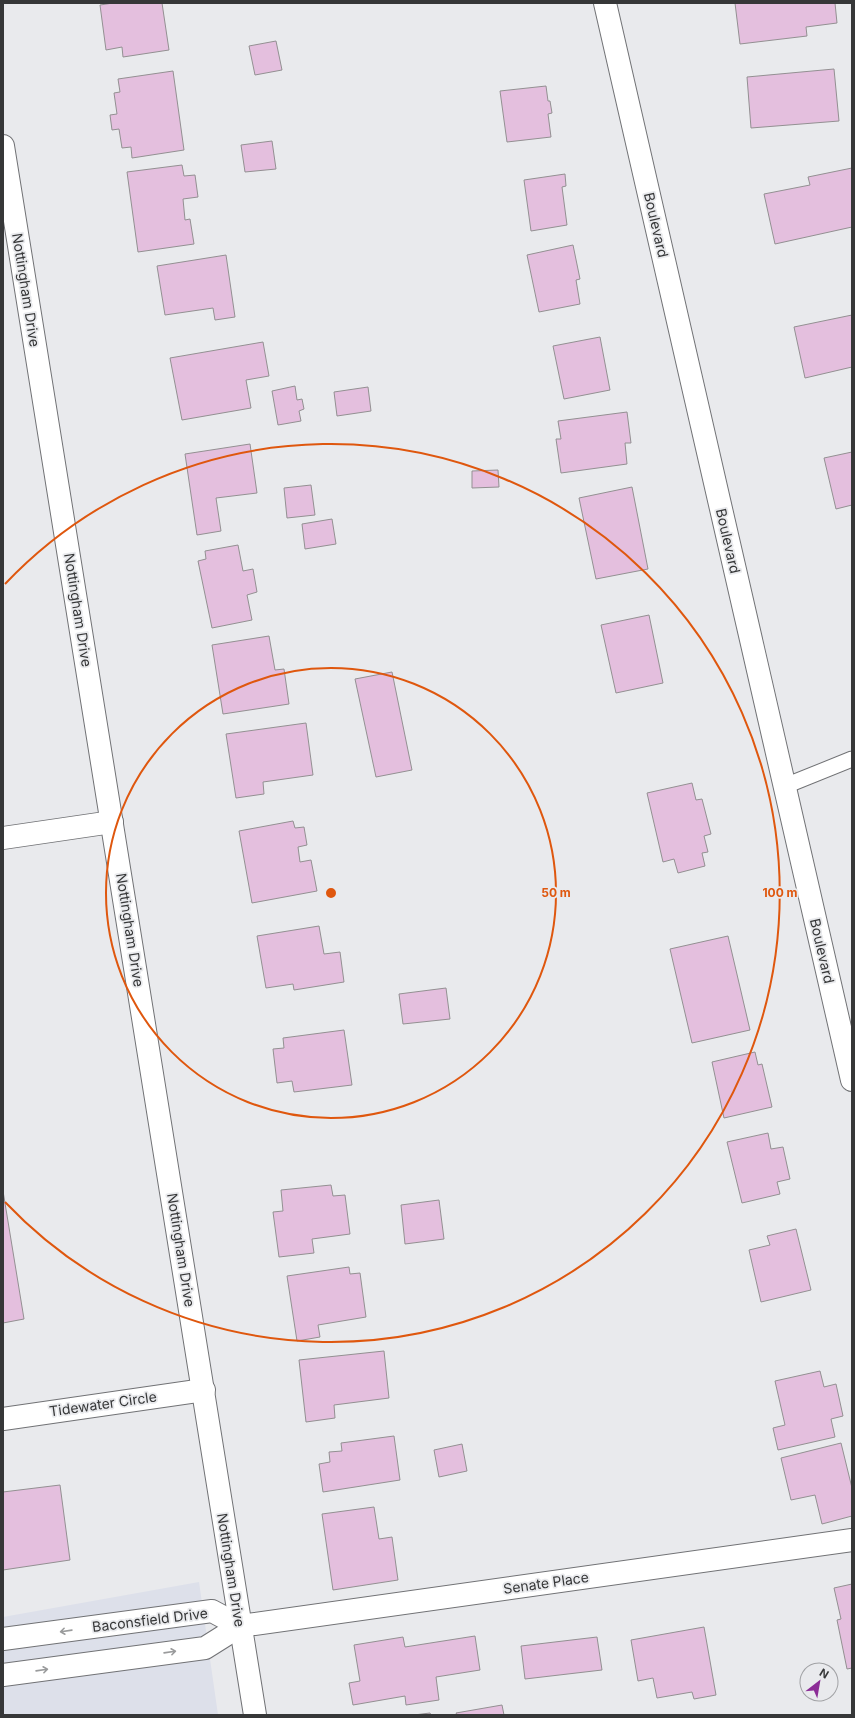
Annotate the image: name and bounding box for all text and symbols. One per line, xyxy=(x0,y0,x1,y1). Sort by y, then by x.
street label: Boulevard xyxy=(641,191,672,259)
street label: Nottingham Drive xyxy=(9,232,44,348)
street label: Boulevard xyxy=(713,507,744,575)
street label: Nottingham Drive xyxy=(61,552,96,668)
street label: Nottingham Drive xyxy=(113,872,148,988)
text: 50 m xyxy=(541,885,571,900)
text: 100 m xyxy=(762,885,798,900)
centre of rings xyxy=(324,886,338,900)
street label: Boulevard xyxy=(807,917,838,985)
street label: Nottingham Drive xyxy=(164,1192,199,1308)
street label: Tidewater Circle xyxy=(48,1388,158,1419)
street label: Nottingham Drive xyxy=(214,1512,249,1628)
street label: Senate Place xyxy=(502,1568,590,1597)
street label: Baconsfield Drive xyxy=(91,1604,209,1635)
one-way arrow xyxy=(60,1627,73,1635)
one-way arrow xyxy=(163,1648,176,1656)
north arrow xyxy=(799,1662,839,1702)
text: N xyxy=(817,1665,831,1682)
one-way arrow xyxy=(35,1666,48,1674)

